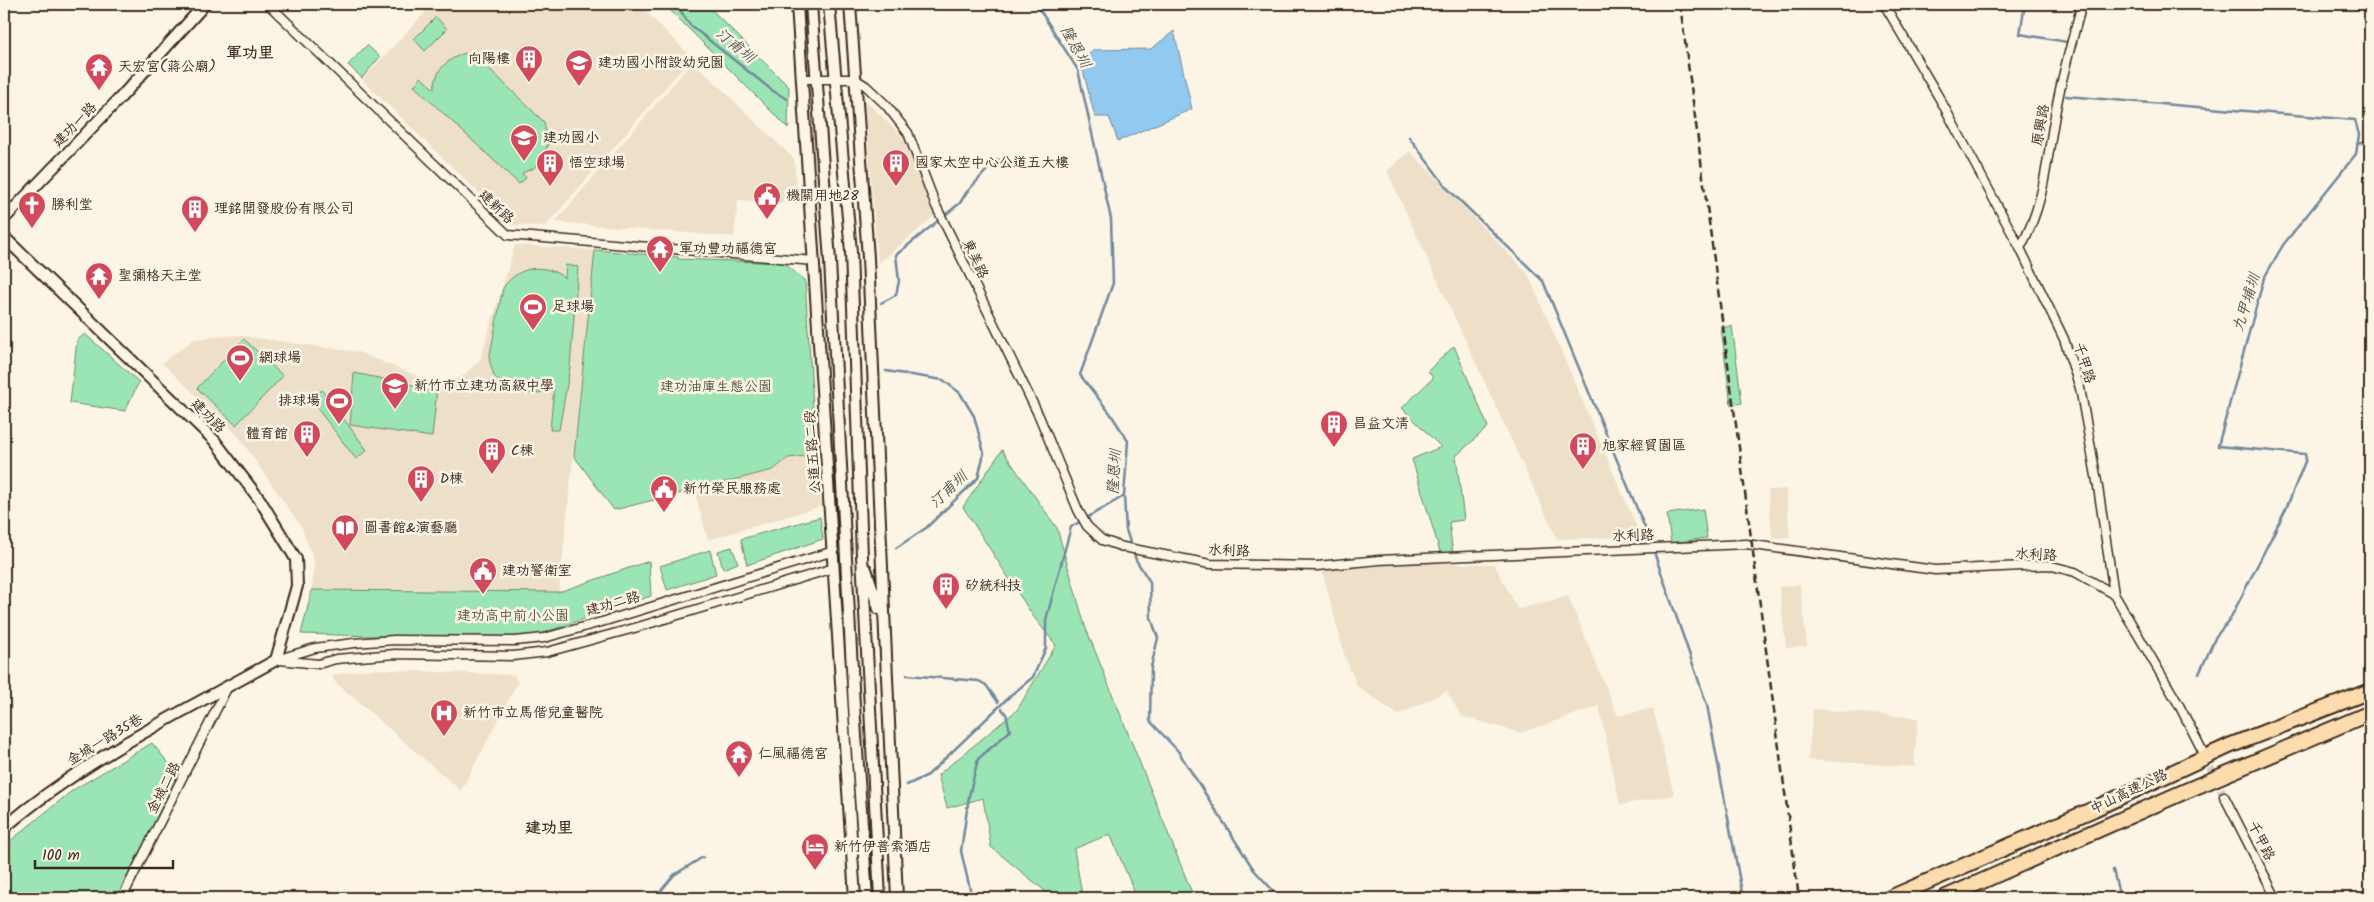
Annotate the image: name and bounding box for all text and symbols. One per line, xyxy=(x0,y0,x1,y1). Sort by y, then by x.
water label: 隆恩圳 xyxy=(1054,21,1097,74)
water label: 汀甫圳 xyxy=(710,23,762,71)
district label: 軍功里 xyxy=(226,41,274,66)
building icon: 向陽樓 xyxy=(514,44,544,83)
place label: 向陽樓 xyxy=(468,48,510,70)
school or university icon: 建功國小附設幼兒園 xyxy=(564,48,594,87)
temple icon: 天宏宮(蔣公廟) xyxy=(84,52,114,91)
place label: 建功國小附設幼兒園 xyxy=(598,52,724,74)
place label: 天宏宮(蔣公廟) xyxy=(118,56,216,78)
street label: 建功一路 xyxy=(48,97,102,153)
street label: 原興路 xyxy=(2027,102,2055,148)
school or university icon: 建功國小 xyxy=(509,123,539,162)
place label: 建功國小 xyxy=(543,127,599,149)
building icon: 悟空球場 xyxy=(535,148,565,187)
building icon: 國家太空中心公道五大樓 xyxy=(881,148,911,187)
place label: 悟空球場 xyxy=(569,152,625,174)
place label: 國家太空中心公道五大樓 xyxy=(915,152,1069,174)
public building icon: 機關用地28 xyxy=(752,181,782,220)
street label: 建新路 xyxy=(473,185,519,229)
place label: 機關用地28 xyxy=(786,185,859,207)
church icon: 勝利堂 xyxy=(17,190,47,229)
place label: 勝利堂 xyxy=(51,194,93,216)
building icon: 理銘開發股份有限公司 xyxy=(180,194,210,233)
place label: 理銘開發股份有限公司 xyxy=(214,198,354,220)
temple icon: 軍功豐功福德宮 xyxy=(645,234,675,273)
street label: 東美路 xyxy=(956,235,994,283)
place label: 軍功豐功福德宮 xyxy=(679,238,777,260)
temple icon: 聖彌格天主堂 xyxy=(84,261,114,300)
place label: 聖彌格天主堂 xyxy=(118,265,202,287)
water label: 九甲埔圳 xyxy=(2227,269,2268,335)
sports icon: 足球場 xyxy=(518,292,548,331)
place label: 足球場 xyxy=(552,296,594,318)
street label: 千甲路 xyxy=(2067,340,2101,386)
sports icon: 網球場 xyxy=(225,343,255,382)
place label: 網球場 xyxy=(259,347,301,369)
school or university icon: 新竹市立建功高級中學 xyxy=(380,371,410,410)
place label: 新竹市立建功高級中學 xyxy=(414,375,554,397)
park label: 建功油庫生態公園 xyxy=(660,376,772,398)
sports icon: 排球場 xyxy=(324,386,354,425)
place label: 排球場 xyxy=(278,390,320,412)
street label: 建功路 xyxy=(185,393,231,439)
street label: 公道五路二段 xyxy=(799,409,827,495)
building icon: 昌益文清 xyxy=(1319,409,1349,448)
place label: 昌益文清 xyxy=(1353,413,1409,435)
building icon: 體育館 xyxy=(292,419,322,458)
place label: 體育館 xyxy=(246,423,288,445)
building icon: 旭家經貿園區 xyxy=(1568,431,1598,470)
place label: 旭家經貿園區 xyxy=(1602,435,1686,457)
building icon: C棟 xyxy=(477,436,507,475)
place label: C棟 xyxy=(511,440,534,462)
water label: 隆恩圳 xyxy=(1101,447,1129,495)
building icon: D棟 xyxy=(406,464,436,503)
water label: 汀甫圳 xyxy=(924,464,975,514)
place label: D棟 xyxy=(440,468,464,490)
public building icon: 新竹榮民服務處 xyxy=(649,474,679,513)
place label: 新竹榮民服務處 xyxy=(683,478,781,500)
library icon: 圖書館&演藝廳 xyxy=(330,513,360,552)
place label: 圖書館&演藝廳 xyxy=(364,517,458,539)
street label: 水利路 xyxy=(1612,524,1654,548)
street label: 水利路 xyxy=(1208,539,1250,563)
street label: 水利路 xyxy=(2014,543,2058,567)
public building icon: 建功警衛室 xyxy=(468,556,498,595)
place label: 建功警衛室 xyxy=(502,560,572,582)
building icon: 矽統科技 xyxy=(931,571,961,610)
place label: 矽統科技 xyxy=(965,575,1022,597)
street label: 建功二路 xyxy=(583,586,643,622)
park label: 建功高中前小公園 xyxy=(457,605,569,627)
hospital icon: 新竹市立馬偕兒童醫院 xyxy=(429,698,459,737)
place label: 新竹市立馬偕兒童醫院 xyxy=(463,702,603,724)
street label: 金城一路35巷 xyxy=(63,708,148,771)
temple icon: 仁風福德宮 xyxy=(724,739,754,778)
place label: 仁風福德宮 xyxy=(758,743,828,765)
street label: 金城二路 xyxy=(141,758,187,818)
street label: 中山高速公路 xyxy=(2086,764,2172,820)
district label: 建功里 xyxy=(525,816,573,841)
street label: 千甲路 xyxy=(2242,817,2280,865)
hotel icon: 新竹伊普索酒店 xyxy=(800,832,830,871)
place label: 新竹伊普索酒店 xyxy=(834,836,932,858)
scale bar xyxy=(35,837,172,869)
text: 100 m xyxy=(42,844,80,868)

